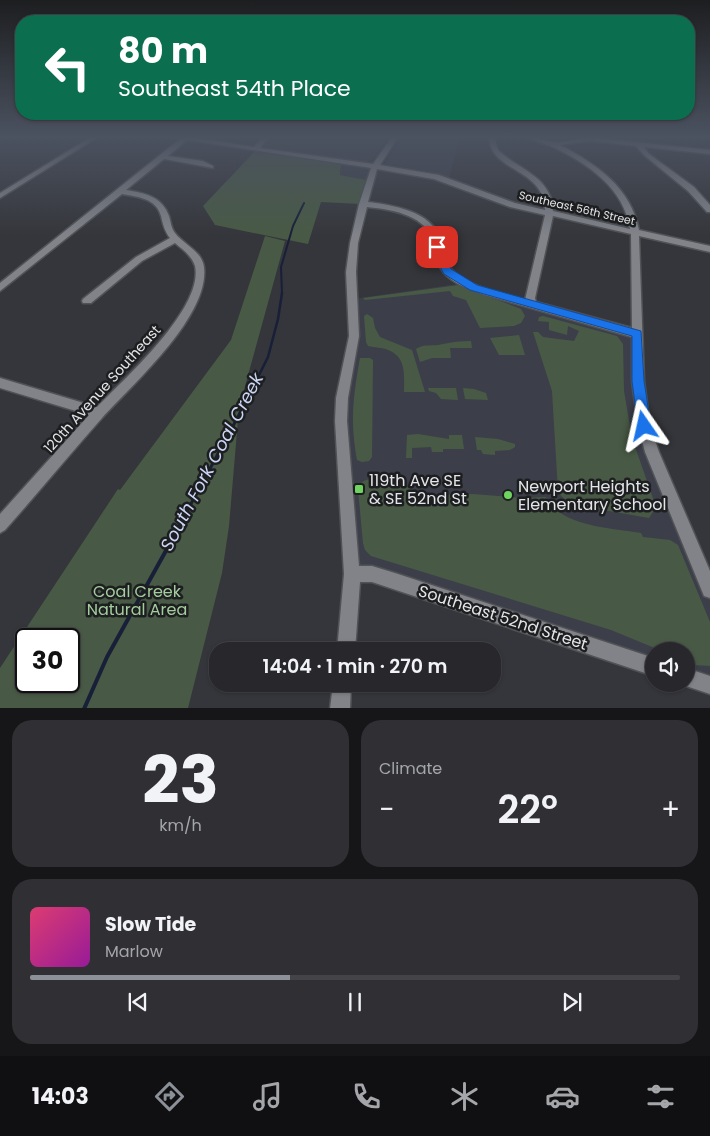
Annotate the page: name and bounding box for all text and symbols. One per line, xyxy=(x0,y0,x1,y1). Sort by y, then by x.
text: 80 m xyxy=(118,26,208,75)
icon: left xyxy=(35,35,100,100)
text: Southeast 54th Place xyxy=(118,73,351,104)
street label: Southeast 56th Street xyxy=(517,187,637,229)
pin xyxy=(416,226,458,268)
icon: arrive xyxy=(423,233,451,261)
street label: 120th Avenue Southeast xyxy=(39,321,165,457)
water label: South Fork Coal Creek xyxy=(154,368,270,555)
position arrow xyxy=(617,399,669,451)
place label: 119th Ave SE & SE 52nd St xyxy=(369,469,467,510)
place label: Newport Heights Elementary School xyxy=(518,475,666,516)
marker: 119th Ave SE & SE 52nd St xyxy=(353,483,365,495)
marker: Newport Heights Elementary School xyxy=(502,489,514,501)
street label: Southeast 52nd Street xyxy=(415,579,591,656)
park label: Coal Creek Natural Area xyxy=(87,580,187,621)
speed limit sign: 30 xyxy=(15,628,80,693)
map controls xyxy=(645,642,695,692)
button: sound xyxy=(645,642,695,692)
text: 14:04 · 1 min · 270 m xyxy=(263,653,447,680)
text: 23 xyxy=(142,735,219,826)
text: Climate xyxy=(379,757,442,780)
text: 22° xyxy=(497,783,558,836)
text: − xyxy=(379,790,394,829)
text: + xyxy=(661,790,680,829)
text: km/h xyxy=(159,814,202,837)
text: Slow Tide xyxy=(105,911,196,938)
text: Marlow xyxy=(105,940,163,963)
icon: previous xyxy=(124,988,152,1016)
icon: pause xyxy=(341,988,369,1016)
icon: next xyxy=(558,988,586,1016)
icon: directions xyxy=(152,1079,187,1114)
icon: music xyxy=(250,1079,285,1114)
icon: phone xyxy=(349,1079,384,1114)
icon: climate xyxy=(447,1079,482,1114)
icon: car xyxy=(545,1079,580,1114)
icon: filters xyxy=(643,1079,678,1114)
text: 14:03 xyxy=(32,1081,89,1112)

